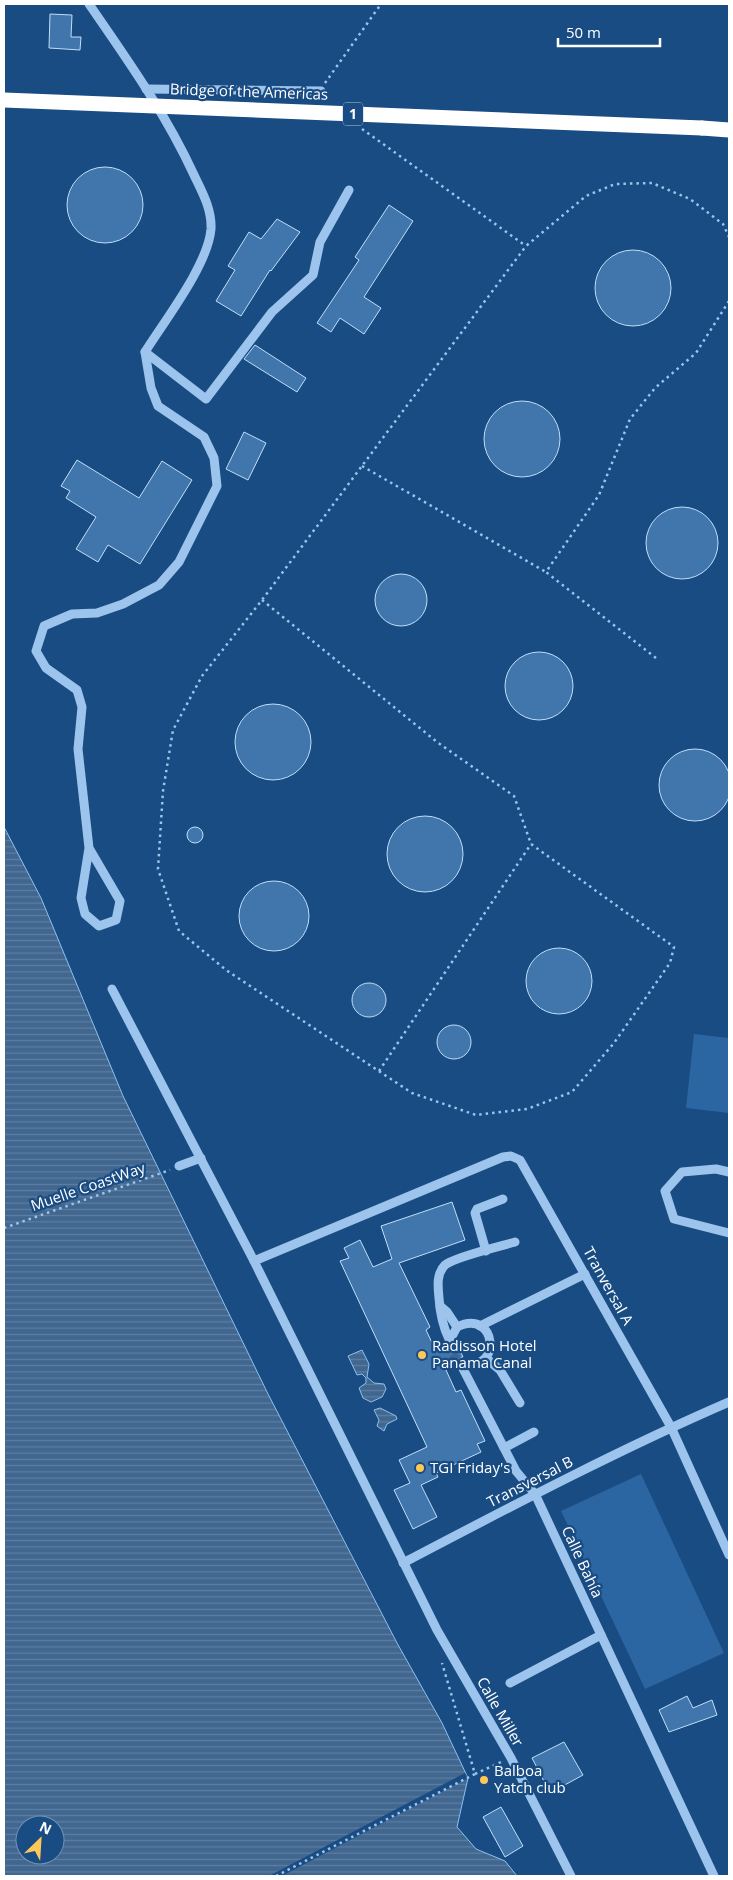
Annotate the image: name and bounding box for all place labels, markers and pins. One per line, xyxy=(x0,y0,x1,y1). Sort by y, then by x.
place label: Radisson Hotel Panama Canal xyxy=(432,1335,537,1372)
marker: Radisson Hotel Panama Canal xyxy=(416,1349,428,1361)
place label: TGI Friday's xyxy=(430,1457,510,1477)
marker: TGI Friday's xyxy=(414,1462,426,1474)
place label: Balboa Yatch club xyxy=(494,1760,566,1797)
marker: Balboa Yatch club xyxy=(478,1774,490,1786)

